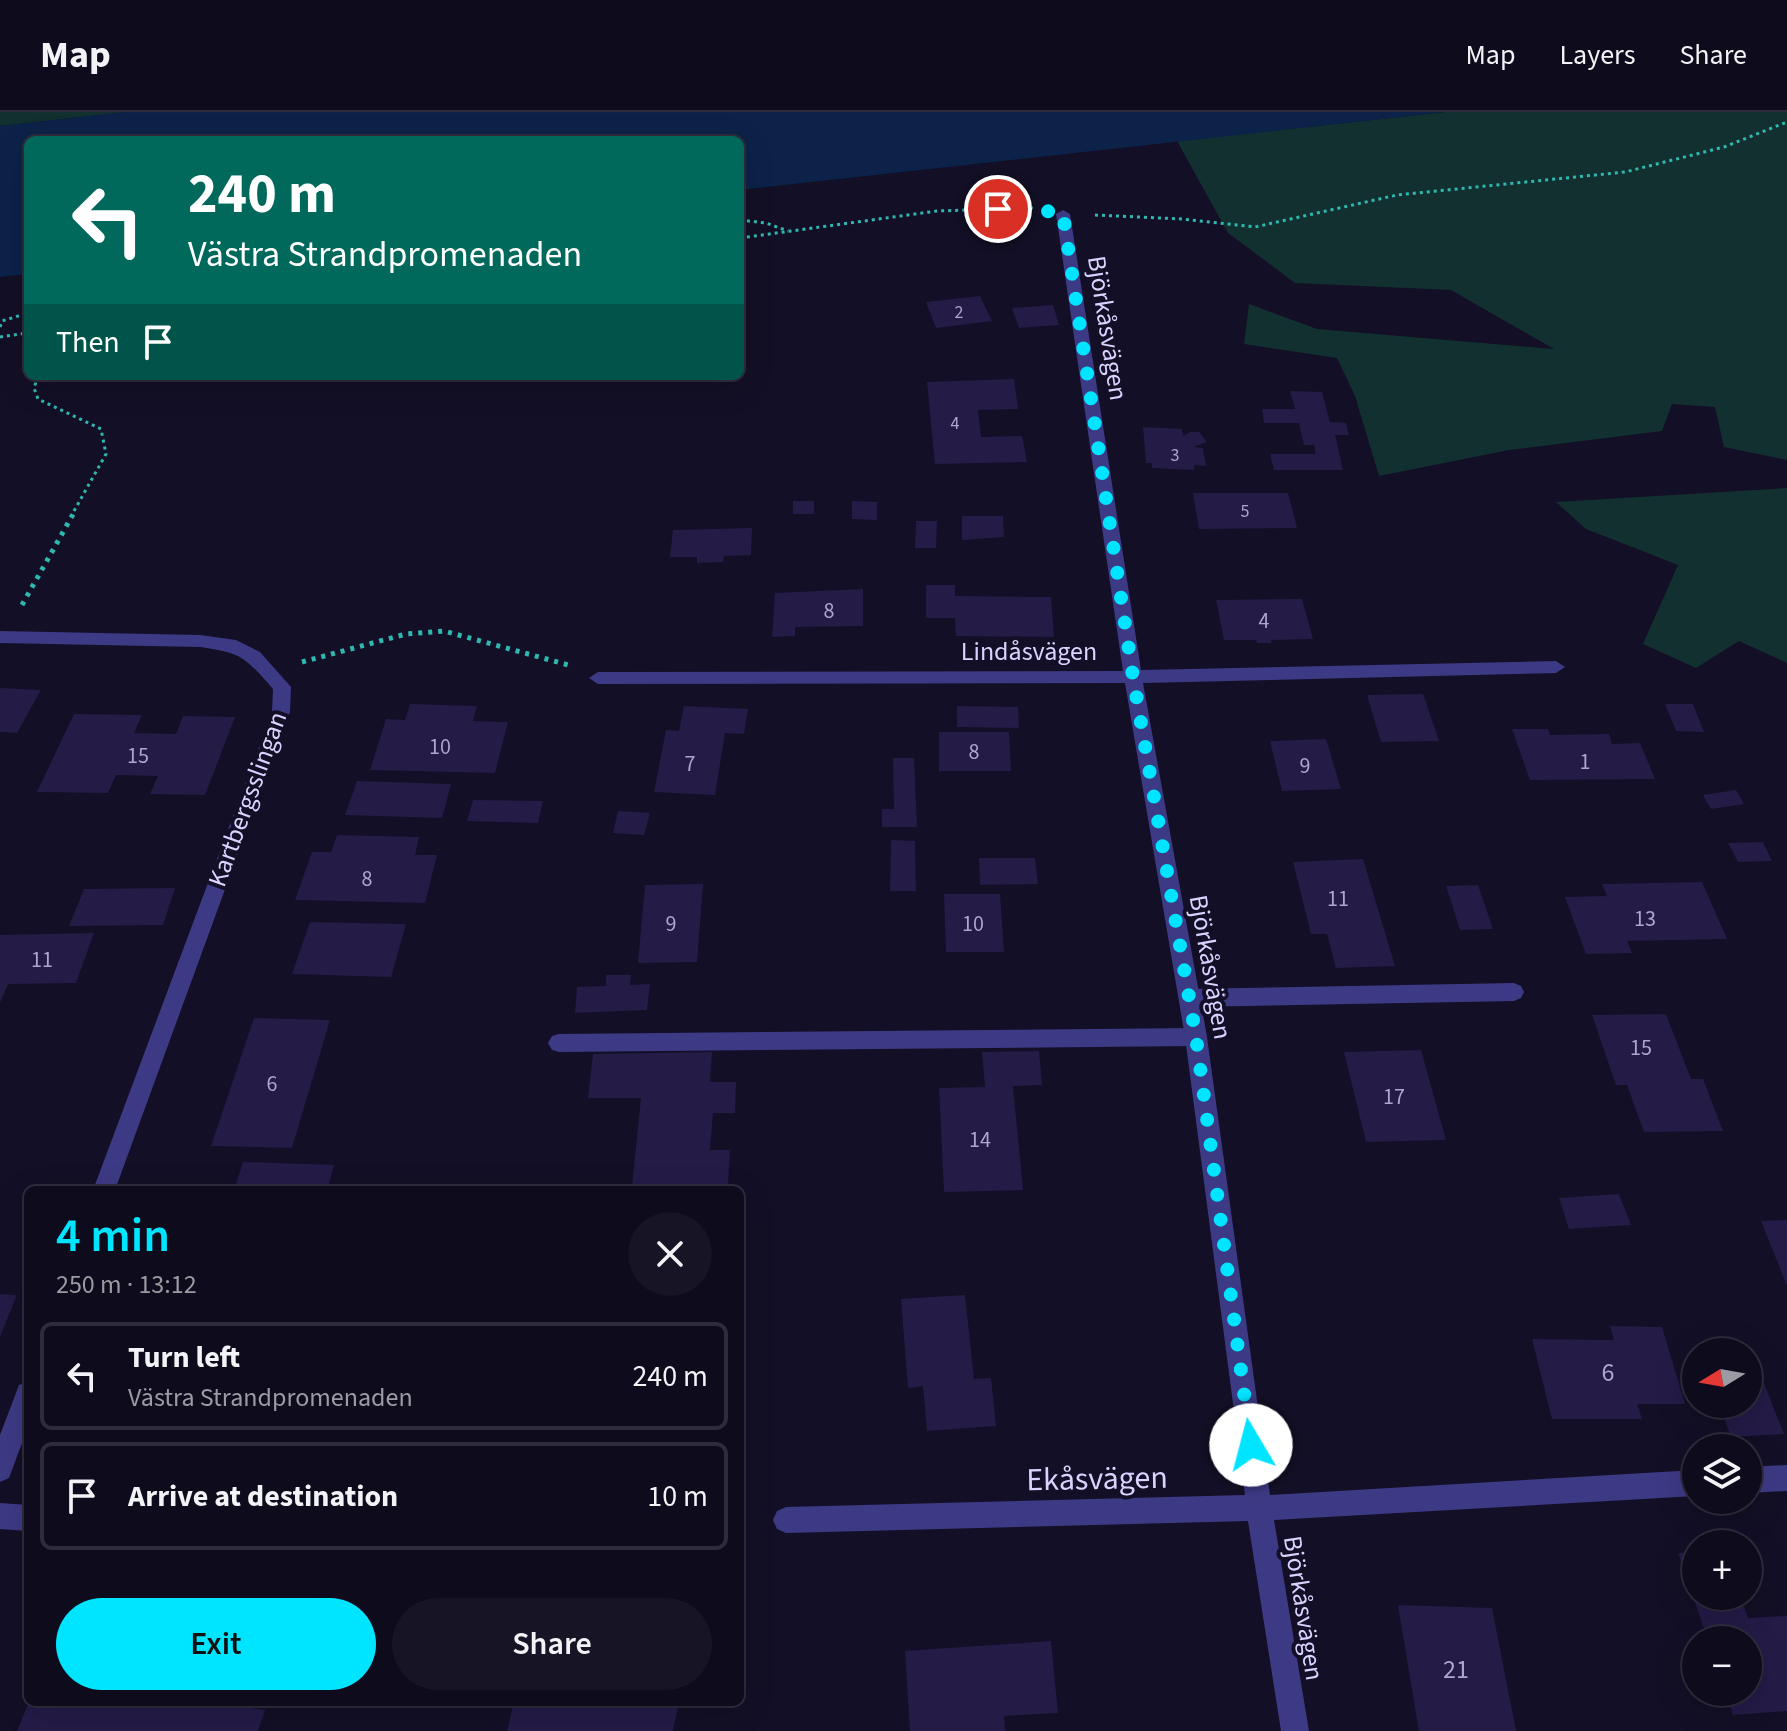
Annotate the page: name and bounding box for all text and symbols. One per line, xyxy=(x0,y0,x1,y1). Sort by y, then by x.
text: Map xyxy=(40,28,111,82)
text: Map xyxy=(1465,35,1515,75)
text: Layers xyxy=(1559,35,1635,75)
text: Share xyxy=(1679,35,1747,75)
text: 240 m xyxy=(188,155,336,234)
icon: left xyxy=(56,168,160,272)
pin xyxy=(964,175,1032,243)
icon: arrive xyxy=(976,187,1020,231)
text: Västra Strandpromenaden xyxy=(188,229,582,280)
street label: Björkåsvägen xyxy=(1078,253,1137,403)
house number: 2 xyxy=(955,300,964,325)
icon: arrive xyxy=(136,320,180,364)
text: Then xyxy=(56,321,120,364)
house number: 4 xyxy=(951,411,960,436)
house number: 3 xyxy=(1171,443,1180,468)
house number: 5 xyxy=(1241,499,1250,524)
house number: 8 xyxy=(824,595,835,627)
house number: 4 xyxy=(1259,605,1270,637)
street label: Lindåsvägen xyxy=(961,633,1097,670)
street label: Kartbergsslingan xyxy=(199,706,296,892)
house number: 10 xyxy=(429,731,451,763)
house number: 8 xyxy=(969,736,980,768)
house number: 15 xyxy=(127,740,149,772)
house number: 1 xyxy=(1580,746,1590,778)
house number: 7 xyxy=(685,748,696,780)
house number: 9 xyxy=(1300,750,1310,782)
house number: 8 xyxy=(362,863,373,895)
house number: 11 xyxy=(1327,883,1349,915)
street label: Björkåsvägen xyxy=(1180,892,1241,1042)
house number: 13 xyxy=(1634,903,1656,935)
house number: 9 xyxy=(666,908,676,940)
house number: 10 xyxy=(962,908,984,940)
house number: 11 xyxy=(31,944,53,976)
house number: 15 xyxy=(1630,1032,1652,1064)
house number: 6 xyxy=(267,1068,278,1100)
house number: 17 xyxy=(1383,1081,1405,1113)
house number: 14 xyxy=(969,1124,991,1156)
text: 4 min xyxy=(56,1202,170,1270)
button: close xyxy=(628,1212,712,1296)
text: 250 m · 13:12 xyxy=(56,1266,197,1303)
text: Turn left xyxy=(128,1336,240,1379)
north arrow xyxy=(1682,1338,1762,1418)
map controls xyxy=(1682,1338,1762,1706)
icon: left xyxy=(60,1354,104,1398)
house number: 6 xyxy=(1602,1354,1614,1391)
text: 240 m xyxy=(632,1355,708,1398)
text: Västra Strandpromenaden xyxy=(128,1379,413,1416)
position arrow xyxy=(1209,1403,1293,1487)
button: layers xyxy=(1682,1434,1762,1514)
street label: Ekåsvägen xyxy=(1026,1455,1168,1503)
icon: arrive xyxy=(60,1474,104,1518)
text: Arrive at destination xyxy=(128,1475,398,1518)
text: 10 m xyxy=(647,1475,708,1518)
button: + xyxy=(1682,1530,1762,1610)
street label: Björkåsvägen xyxy=(1274,1533,1333,1683)
button: Exit xyxy=(56,1598,376,1690)
button: Share xyxy=(392,1598,712,1690)
button: − xyxy=(1682,1626,1762,1706)
house number: 21 xyxy=(1443,1651,1469,1688)

